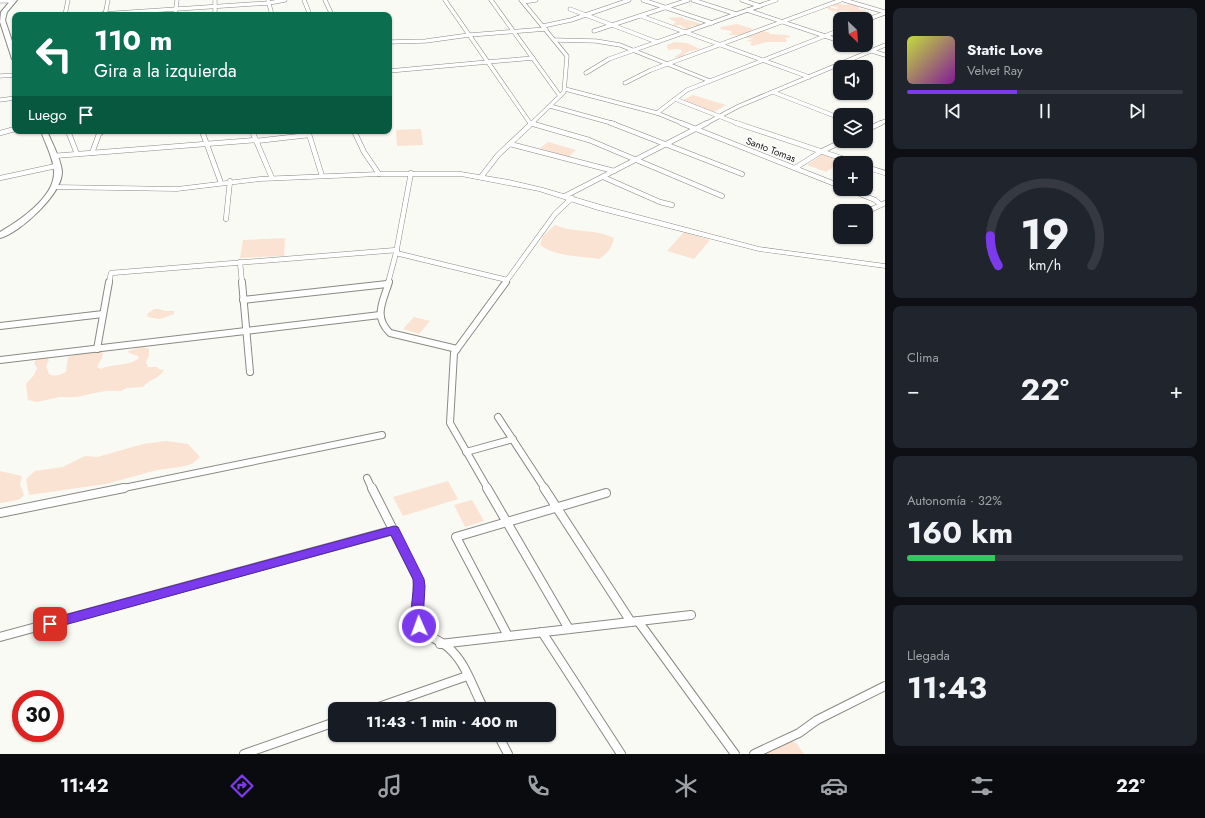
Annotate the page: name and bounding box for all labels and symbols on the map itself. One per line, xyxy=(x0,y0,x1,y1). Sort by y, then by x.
north arrow xyxy=(833,12,873,52)
street label: Santo Tomas xyxy=(744,133,798,166)
position arrow xyxy=(398,605,440,647)
pin xyxy=(33,607,67,641)
speed limit sign: 30 xyxy=(12,690,64,742)

